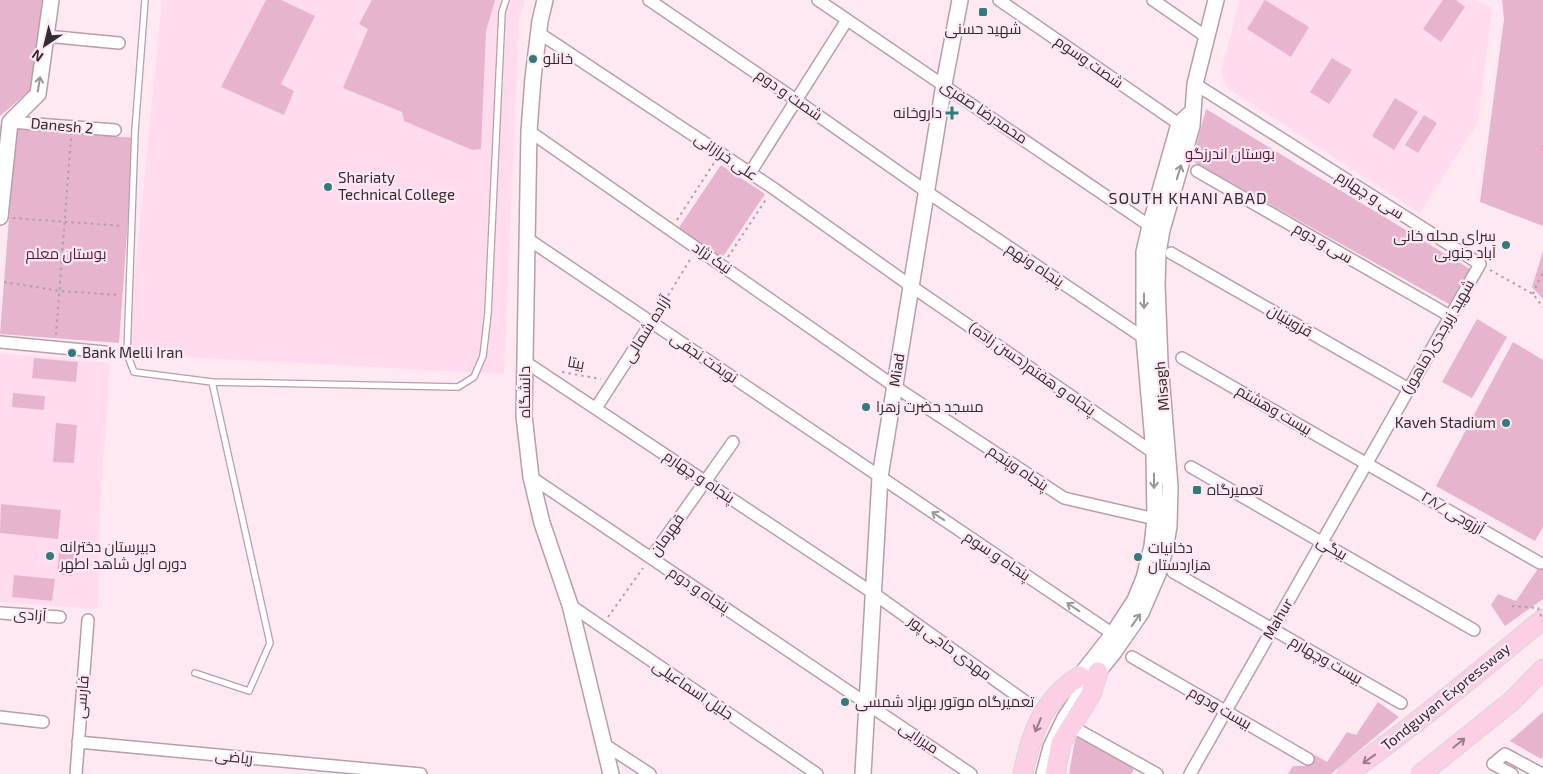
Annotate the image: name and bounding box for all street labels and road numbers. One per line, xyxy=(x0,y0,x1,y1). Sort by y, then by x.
street label: شصت وسوم xyxy=(1051,31,1127,93)
street label: شصت و دوم xyxy=(752,65,826,125)
street label: محمدرضا صفری xyxy=(937,76,1031,148)
street label: Danesh 2 xyxy=(30,113,94,137)
street label: علی خرازانی xyxy=(690,129,762,185)
street label: سی و چهارم xyxy=(1332,166,1408,224)
street label: سی و دوم xyxy=(1290,218,1356,268)
street label: نیک نژاد xyxy=(689,237,736,278)
street label: پنجاه ونهم xyxy=(1002,238,1068,292)
street label: شهید زبرجدی(ماهور) xyxy=(1397,276,1479,398)
street label: آزاده شمالی xyxy=(618,292,676,366)
street label: قزوینیان xyxy=(1264,300,1316,342)
street label: (حسن زاده)پنجاه و هفتم xyxy=(964,318,1100,420)
street label: نوبخت نجفی xyxy=(666,328,742,388)
street label: بیتا xyxy=(566,352,586,372)
street label: Miad xyxy=(884,352,908,388)
street label: Misagh xyxy=(1150,360,1172,412)
street label: دانشگاه xyxy=(515,366,533,418)
street label: بیست وهشتم xyxy=(1233,380,1315,440)
street label: پنجاه وپنجم xyxy=(984,440,1052,496)
street label: پنجاه و چهارم xyxy=(660,446,738,508)
street label: آرزوجی /۲۸ xyxy=(1418,487,1488,539)
street label: قهرمان xyxy=(645,510,689,560)
street label: پنجاه و سوم xyxy=(960,526,1034,586)
street label: بیگی xyxy=(1313,531,1351,565)
street label: پنجاه و دوم xyxy=(664,562,734,618)
street label: Mahur xyxy=(1258,595,1296,642)
street label: آزادی xyxy=(13,604,47,626)
street label: مهدی حاجی پور xyxy=(903,610,996,685)
street label: بیست وچهارم xyxy=(1286,631,1366,689)
street label: Tondguyan Expressway xyxy=(1377,639,1513,754)
street label: جلیل اسماعیلی xyxy=(649,656,737,724)
street label: فارسی xyxy=(70,675,94,719)
street label: بیست ودوم xyxy=(1185,682,1255,734)
street label: میرزایی xyxy=(895,717,943,759)
street label: ریاضی xyxy=(214,745,254,769)

